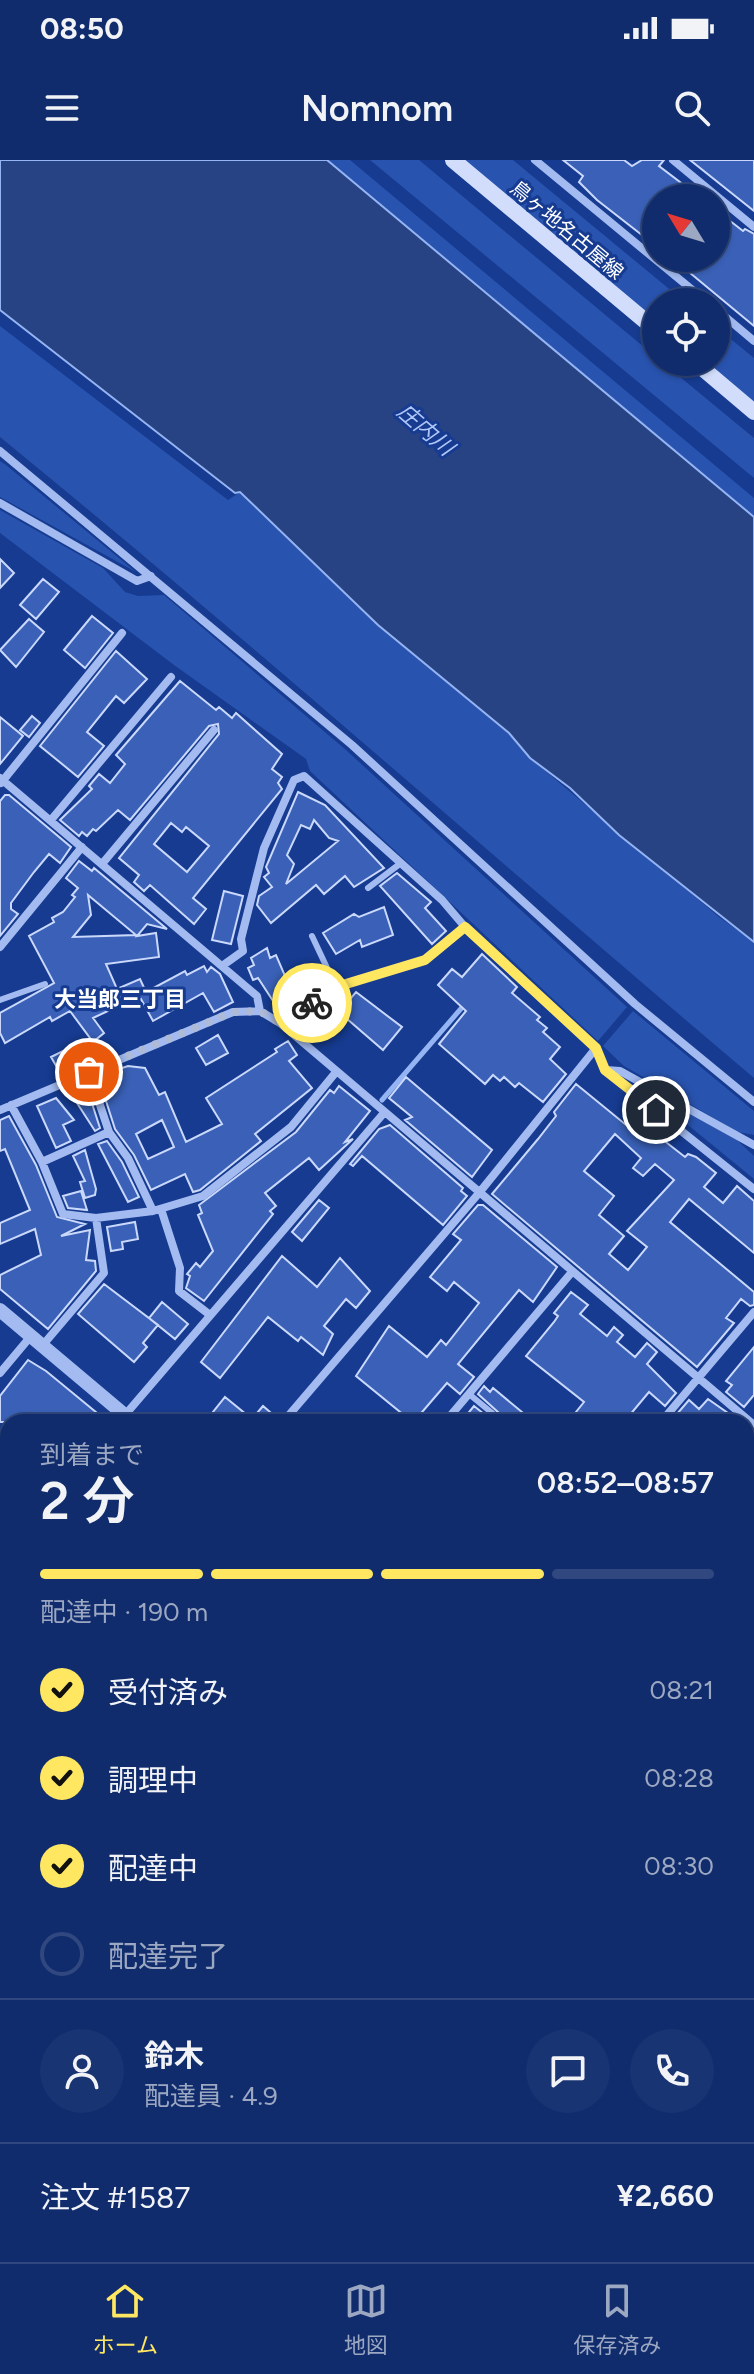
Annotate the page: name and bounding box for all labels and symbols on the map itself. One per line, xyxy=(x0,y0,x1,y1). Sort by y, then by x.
street label: 鳥ヶ地名古屋線 xyxy=(506,176,628,284)
north arrow xyxy=(642,184,730,272)
water label: 庄内川 xyxy=(392,398,461,463)
courier xyxy=(272,963,352,1043)
district label: 大当郎三丁目 xyxy=(54,986,186,1013)
pin xyxy=(55,1038,123,1106)
pin xyxy=(622,1076,690,1144)

